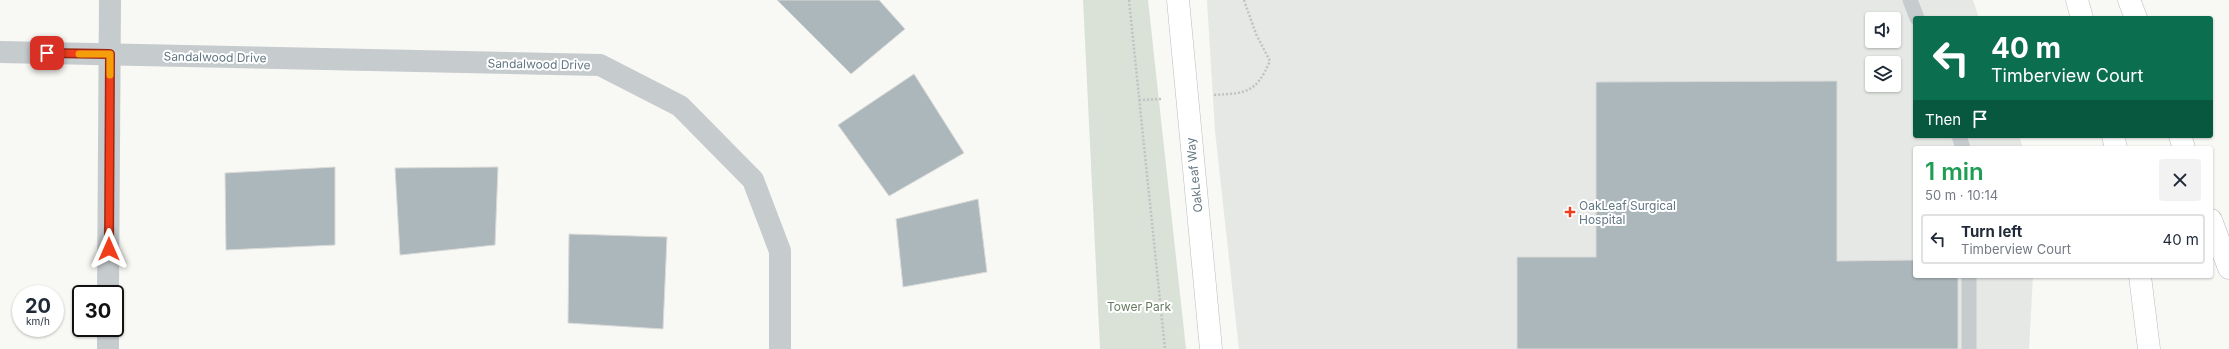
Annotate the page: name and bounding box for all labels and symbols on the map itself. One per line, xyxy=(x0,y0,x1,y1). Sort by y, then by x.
pin xyxy=(30,36,64,70)
street label: Sandalwood Drive xyxy=(163,49,267,65)
street label: Sandalwood Drive xyxy=(487,56,591,72)
street label: OakLeaf Way xyxy=(1183,136,1205,213)
place label: OakLeaf Surgical Hospital xyxy=(1579,198,1676,227)
marker: OakLeaf Surgical Hospital xyxy=(1564,206,1576,218)
position arrow xyxy=(88,228,130,270)
speed limit sign: 30 xyxy=(72,285,124,337)
park label: Tower Park xyxy=(1107,299,1171,314)

